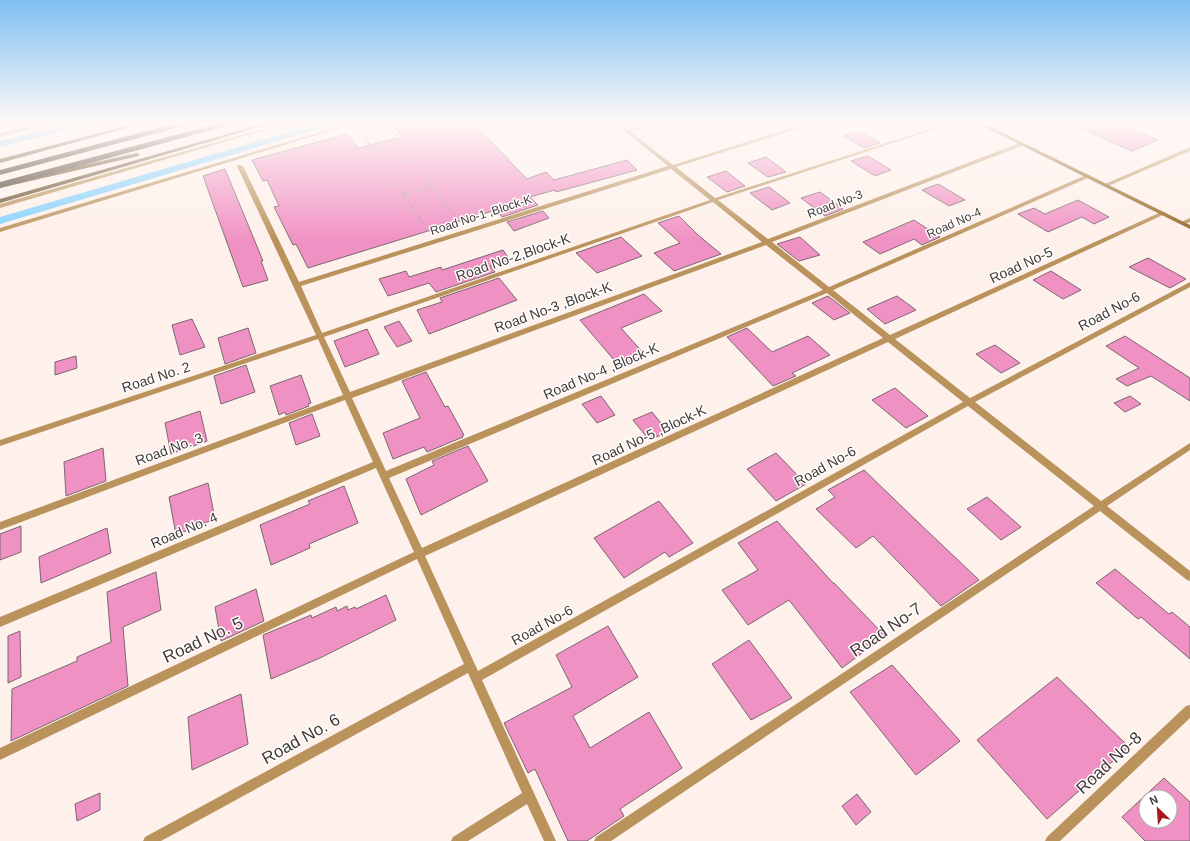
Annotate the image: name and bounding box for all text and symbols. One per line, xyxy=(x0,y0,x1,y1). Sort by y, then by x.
street label: Road No-3 xyxy=(805,187,865,221)
street label: Road No-1 ,Block-K xyxy=(428,192,534,238)
street label: Road No-4 xyxy=(925,205,984,241)
street label: Road No-2,Block-K xyxy=(454,230,573,284)
street label: Road No-5 xyxy=(987,243,1055,287)
street label: Road No-3 ,Block-K xyxy=(492,278,614,336)
street label: Road No-6 xyxy=(1075,288,1143,334)
street label: Road No-4 ,Block-K xyxy=(541,339,662,403)
street label: Road No. 2 xyxy=(120,358,192,396)
street label: Road No-5 ,Block-K xyxy=(590,401,709,468)
street label: Road No. 3 xyxy=(133,429,205,469)
street label: Road No-6 xyxy=(792,442,859,489)
street label: Road No. 4 xyxy=(148,509,220,551)
street label: Road No-7 xyxy=(847,599,925,661)
street label: Road No-6 xyxy=(509,601,576,648)
street label: Road No. 5 xyxy=(160,613,246,667)
street label: Road No. 6 xyxy=(259,710,343,768)
street label: Road No-8 xyxy=(1072,728,1146,798)
north arrow xyxy=(1138,789,1178,829)
text: N xyxy=(1148,793,1160,807)

